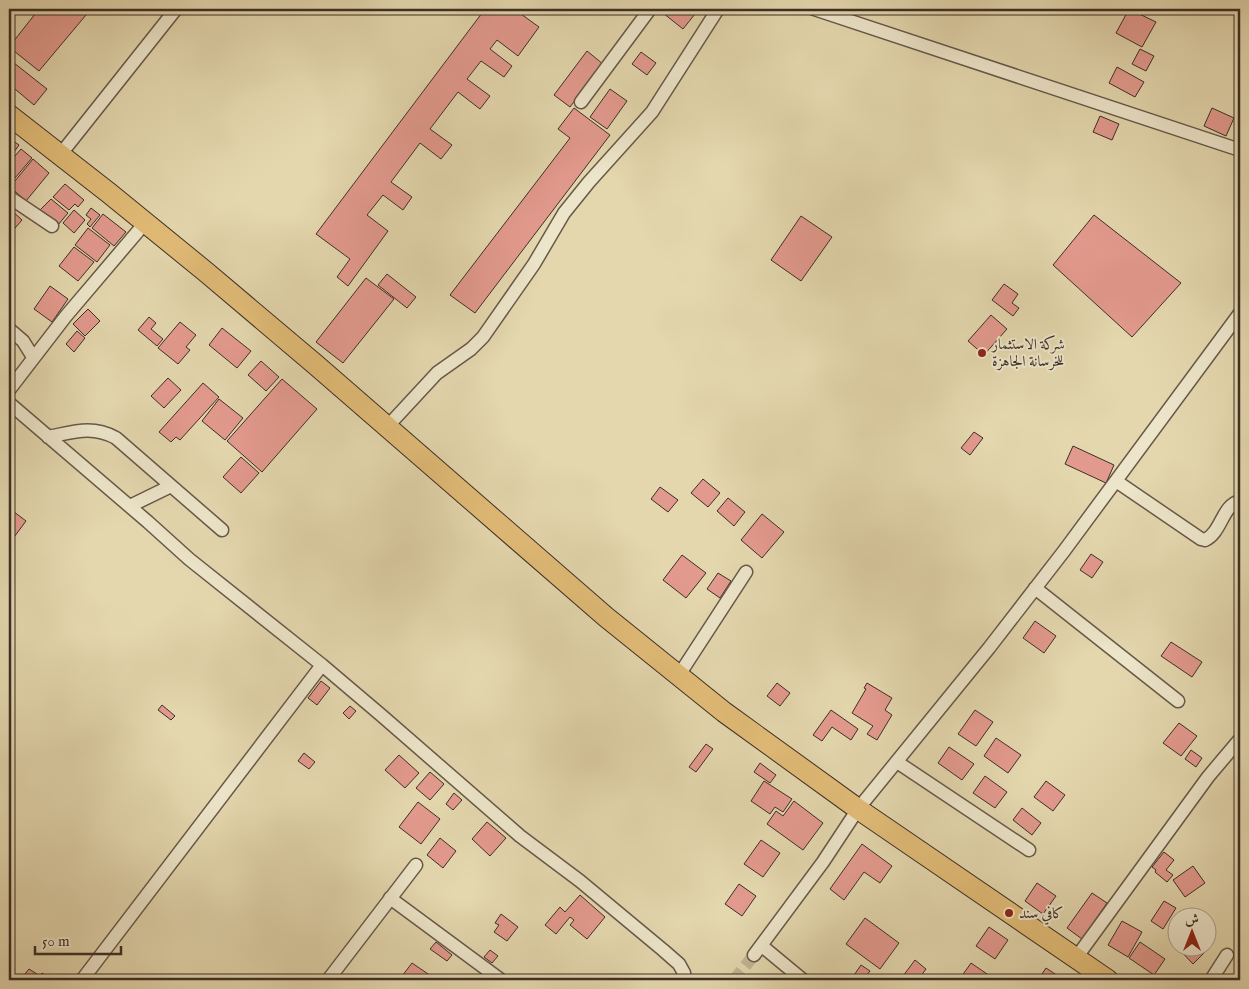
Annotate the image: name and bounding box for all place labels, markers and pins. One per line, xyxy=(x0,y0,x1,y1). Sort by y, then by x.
place label: شركة الاستثمار للخرسانة الجاهزة xyxy=(990,335,1065,371)
marker: شركة الاستثمار للخرسانة الجاهزة xyxy=(976,347,988,359)
place label: كافي سند xyxy=(1019,904,1064,925)
marker: كافي سند xyxy=(1003,907,1015,919)

